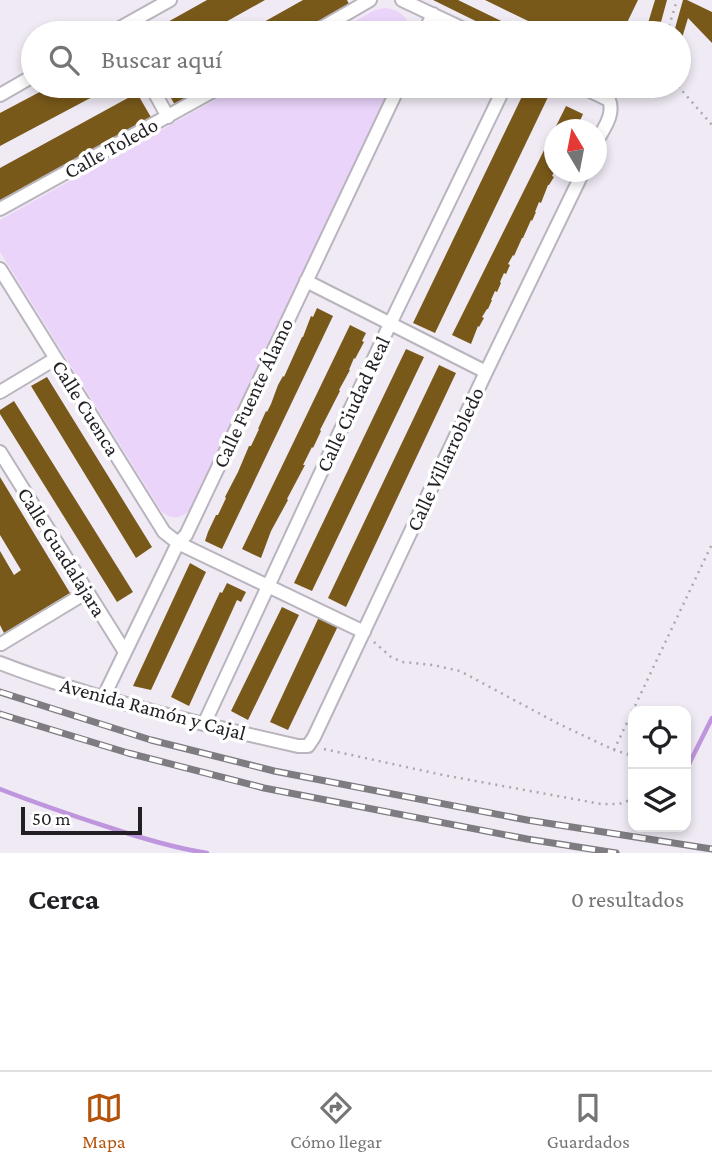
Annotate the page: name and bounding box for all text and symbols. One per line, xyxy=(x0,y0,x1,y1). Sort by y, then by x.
search box xyxy=(21,21,691,98)
icon: search xyxy=(45,41,83,79)
text: Buscar aquí xyxy=(101,45,222,74)
street label: Calle Toledo xyxy=(60,112,162,184)
north arrow xyxy=(544,119,607,182)
street label: Calle Fuente Álamo xyxy=(208,314,298,472)
street label: Calle Ciudad Real xyxy=(311,332,395,476)
street label: Calle Cuenca xyxy=(47,356,125,461)
street label: Calle Villarrobledo xyxy=(401,383,489,535)
street label: Calle Guadalajara xyxy=(13,483,112,621)
street label: Avenida Ramón y Cajal xyxy=(57,673,249,745)
map controls xyxy=(628,706,691,832)
button: locate xyxy=(628,706,691,769)
button: layers xyxy=(628,769,691,832)
scale bar xyxy=(21,804,142,836)
text: 50 m xyxy=(32,808,71,829)
text: Cerca xyxy=(28,882,99,915)
text: 0 resultados xyxy=(571,886,684,912)
tab: Mapa xyxy=(82,1089,126,1152)
tab: Cómo llegar xyxy=(290,1089,382,1152)
tab: Guardados xyxy=(547,1089,630,1152)

